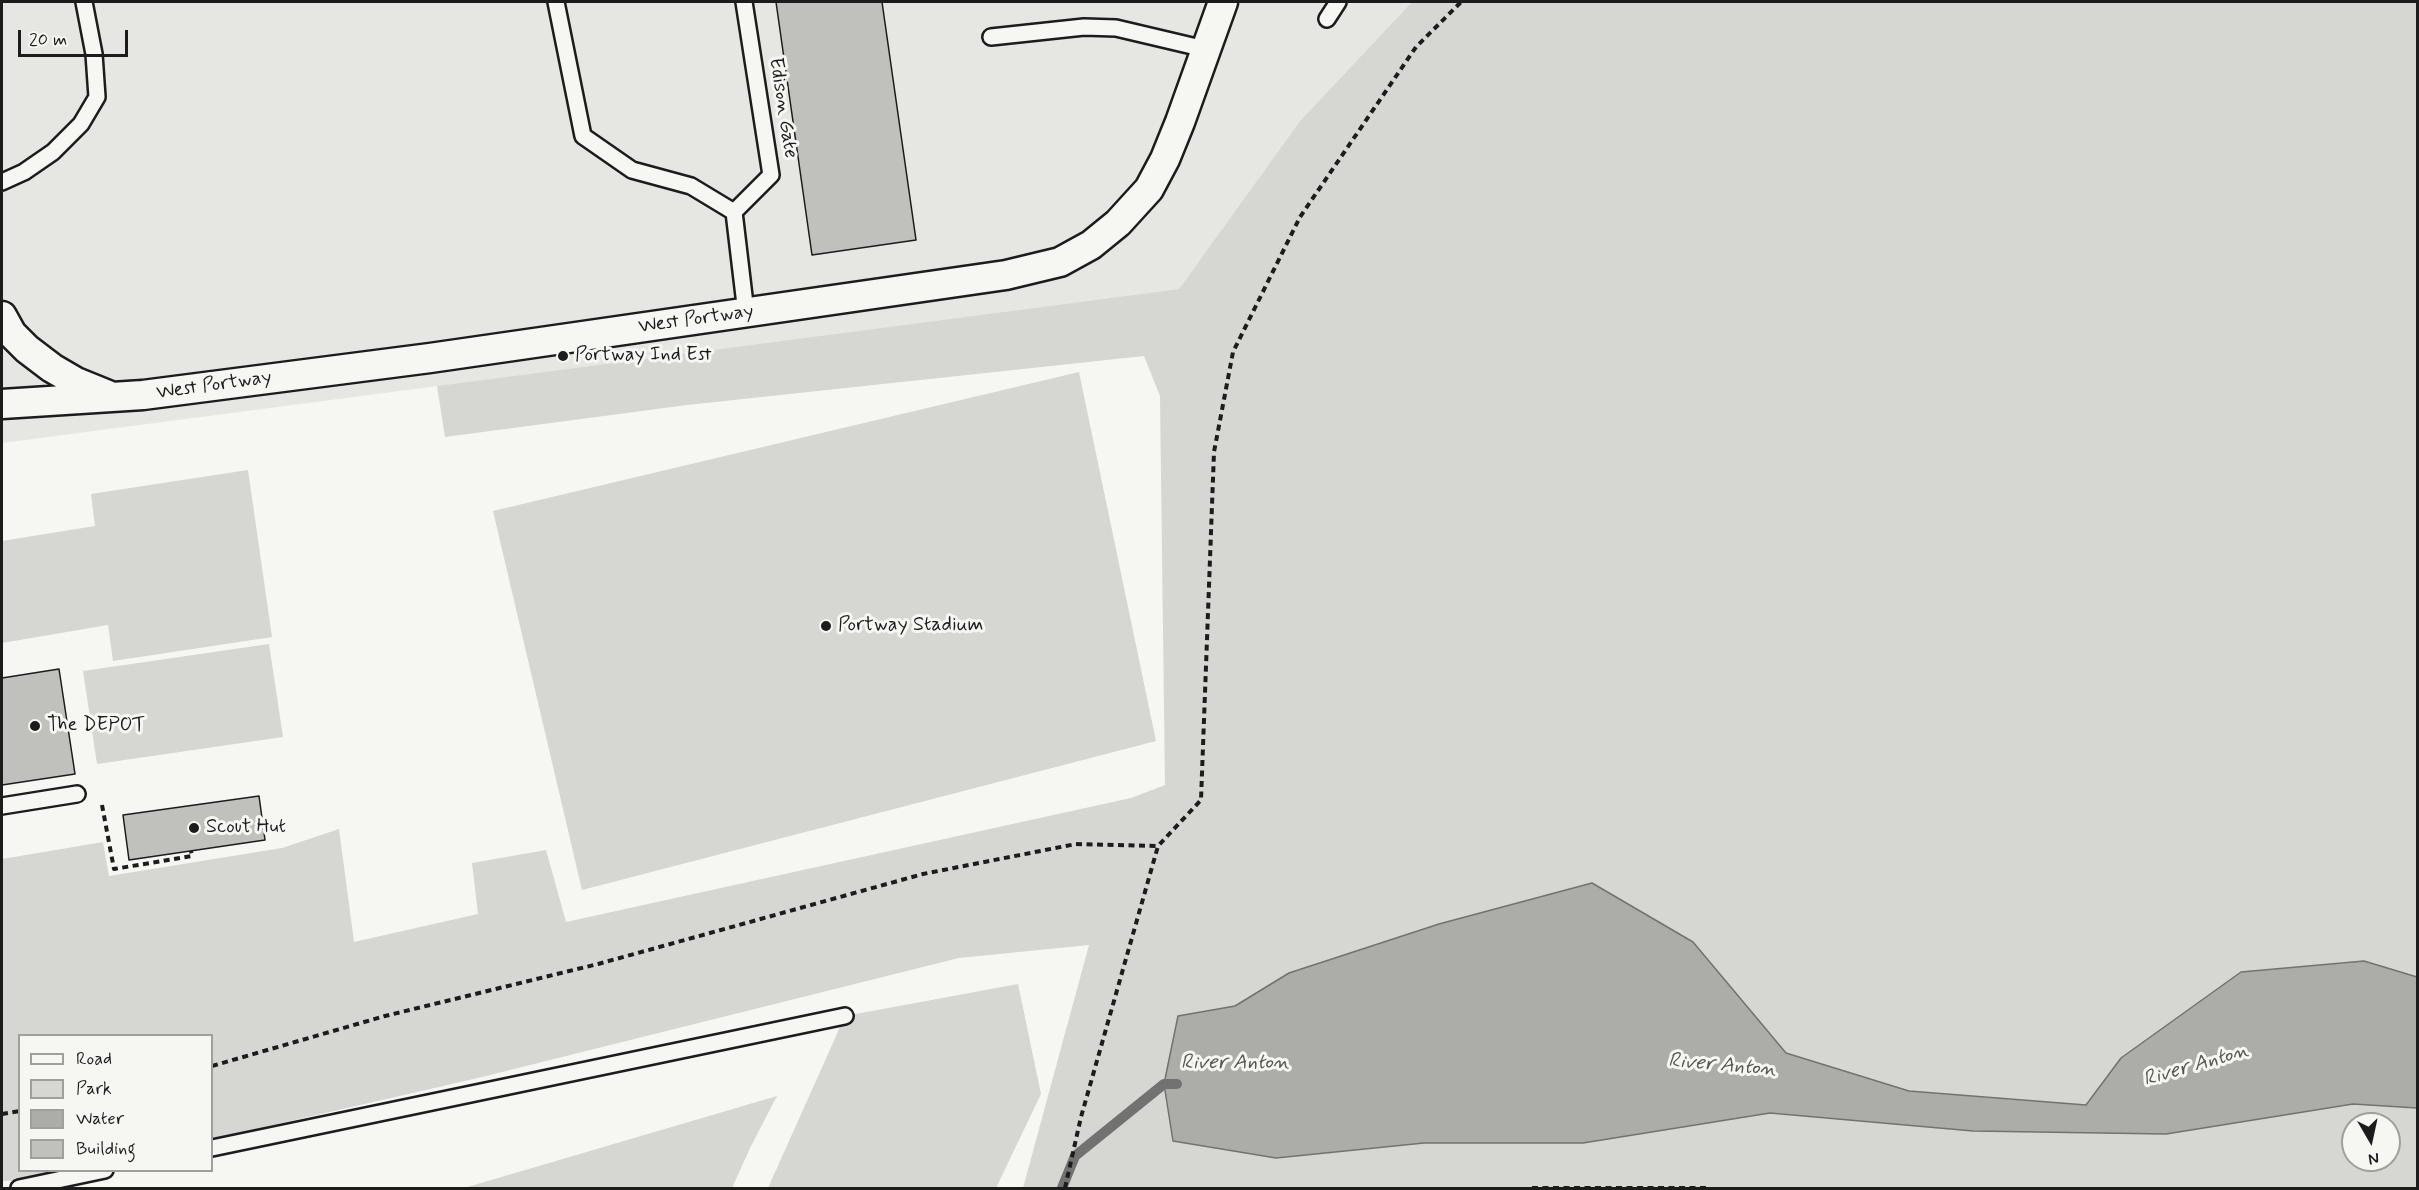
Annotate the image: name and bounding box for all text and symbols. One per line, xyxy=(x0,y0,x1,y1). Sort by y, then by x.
scale bar xyxy=(21,18,130,56)
text: 20 m xyxy=(29,28,67,52)
street label: Edison Gate xyxy=(762,56,802,160)
street label: West Portway xyxy=(637,300,755,340)
place label: Portway Ind Est xyxy=(575,344,712,368)
marker: Portway Ind Est xyxy=(556,349,570,363)
street label: West Portway xyxy=(155,366,273,406)
place label: Portway Stadium xyxy=(838,614,983,638)
marker: Portway Stadium xyxy=(819,619,833,633)
place label: The DEPOT xyxy=(47,714,146,738)
marker: The DEPOT xyxy=(28,719,42,733)
place label: Scout Hut xyxy=(206,816,286,840)
marker: Scout Hut xyxy=(187,821,201,835)
legend xyxy=(18,1034,213,1172)
water label: River Anton xyxy=(2140,1039,2252,1093)
text: Road xyxy=(76,1047,112,1071)
water label: River Anton xyxy=(1667,1049,1777,1083)
water label: River Anton xyxy=(1181,1051,1289,1077)
text: Park xyxy=(76,1077,112,1101)
text: Water xyxy=(76,1107,124,1131)
north arrow xyxy=(2341,1112,2401,1172)
text: Building xyxy=(76,1137,136,1161)
text: N xyxy=(2367,1147,2380,1170)

